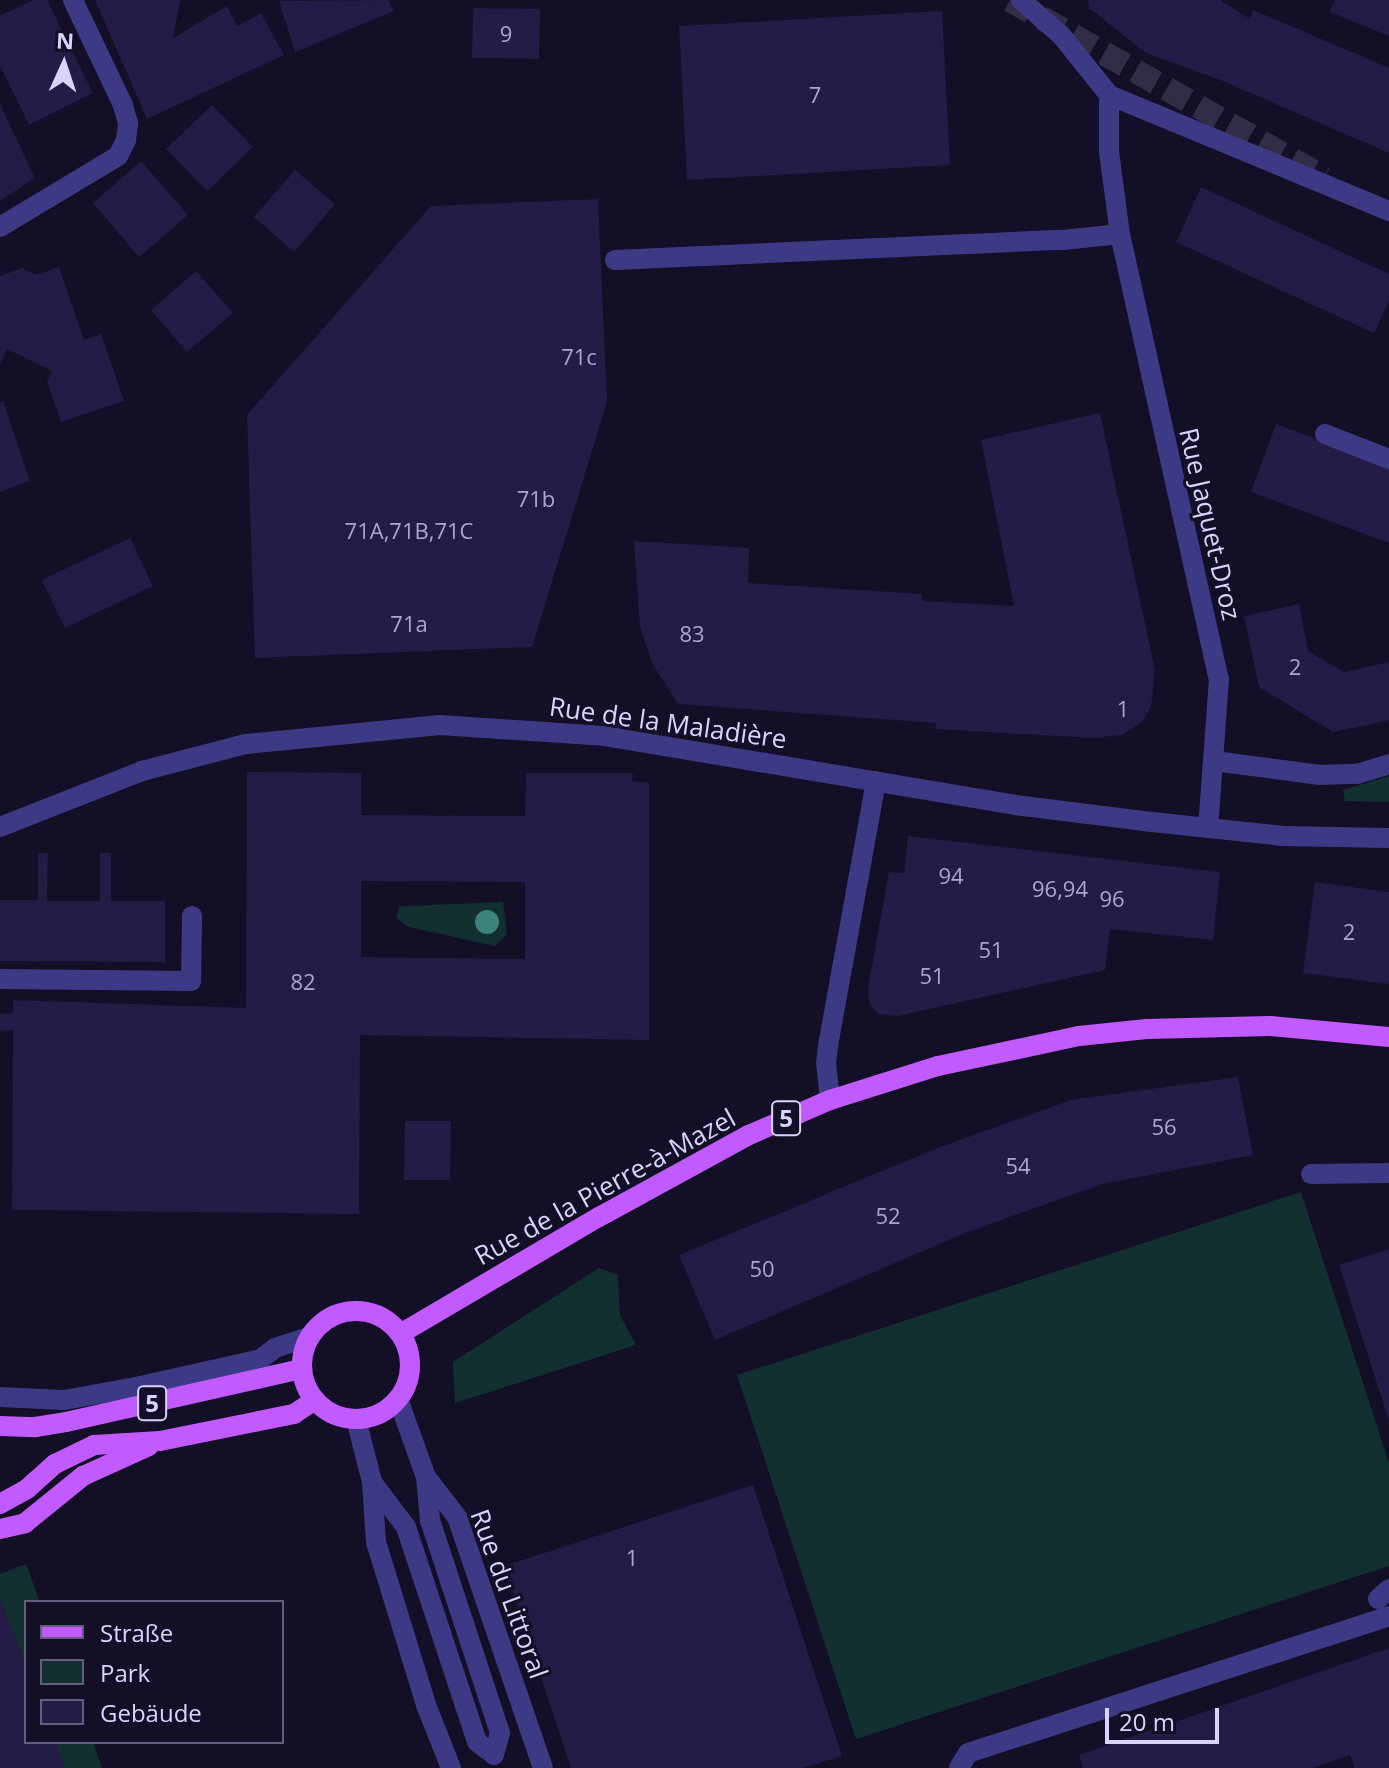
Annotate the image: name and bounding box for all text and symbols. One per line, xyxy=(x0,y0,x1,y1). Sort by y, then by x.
house number: 9 xyxy=(500,21,512,47)
north arrow xyxy=(24,24,104,104)
text: N xyxy=(56,25,75,55)
house number: 7 xyxy=(809,82,821,108)
house number: 71c xyxy=(561,344,597,370)
street label: Rue Jaquet-Droz xyxy=(1173,425,1247,623)
house number: 71b xyxy=(517,486,555,512)
house number: 71A,71B,71C xyxy=(345,518,473,544)
house number: 71a xyxy=(390,611,428,637)
house number: 83 xyxy=(679,621,705,647)
house number: 2 xyxy=(1289,654,1301,680)
street label: Rue de la Maladière xyxy=(547,691,789,755)
house number: 1 xyxy=(1117,696,1129,722)
house number: 94 xyxy=(938,863,964,889)
house number: 96,94 xyxy=(1032,876,1088,902)
house number: 96 xyxy=(1099,886,1125,912)
house number: 2 xyxy=(1343,919,1355,945)
house number: 51 xyxy=(978,937,1004,963)
house number: 51 xyxy=(919,963,945,989)
house number: 82 xyxy=(290,969,316,995)
road number: 5 xyxy=(770,1098,802,1138)
street label: Rue de la Pierre-à-Mazel xyxy=(469,1102,741,1272)
house number: 56 xyxy=(1151,1114,1177,1140)
house number: 54 xyxy=(1005,1153,1031,1179)
house number: 52 xyxy=(875,1203,901,1229)
house number: 50 xyxy=(749,1256,775,1282)
road number: 5 xyxy=(136,1383,168,1423)
street label: Rue du Littoral xyxy=(464,1505,554,1683)
house number: 1 xyxy=(626,1545,638,1571)
legend xyxy=(24,1600,284,1744)
text: Straße xyxy=(100,1616,173,1649)
text: Park xyxy=(100,1656,150,1689)
scale bar xyxy=(1109,1692,1223,1742)
text: Gebäude xyxy=(100,1696,202,1729)
text: 20 m xyxy=(1119,1705,1175,1738)

